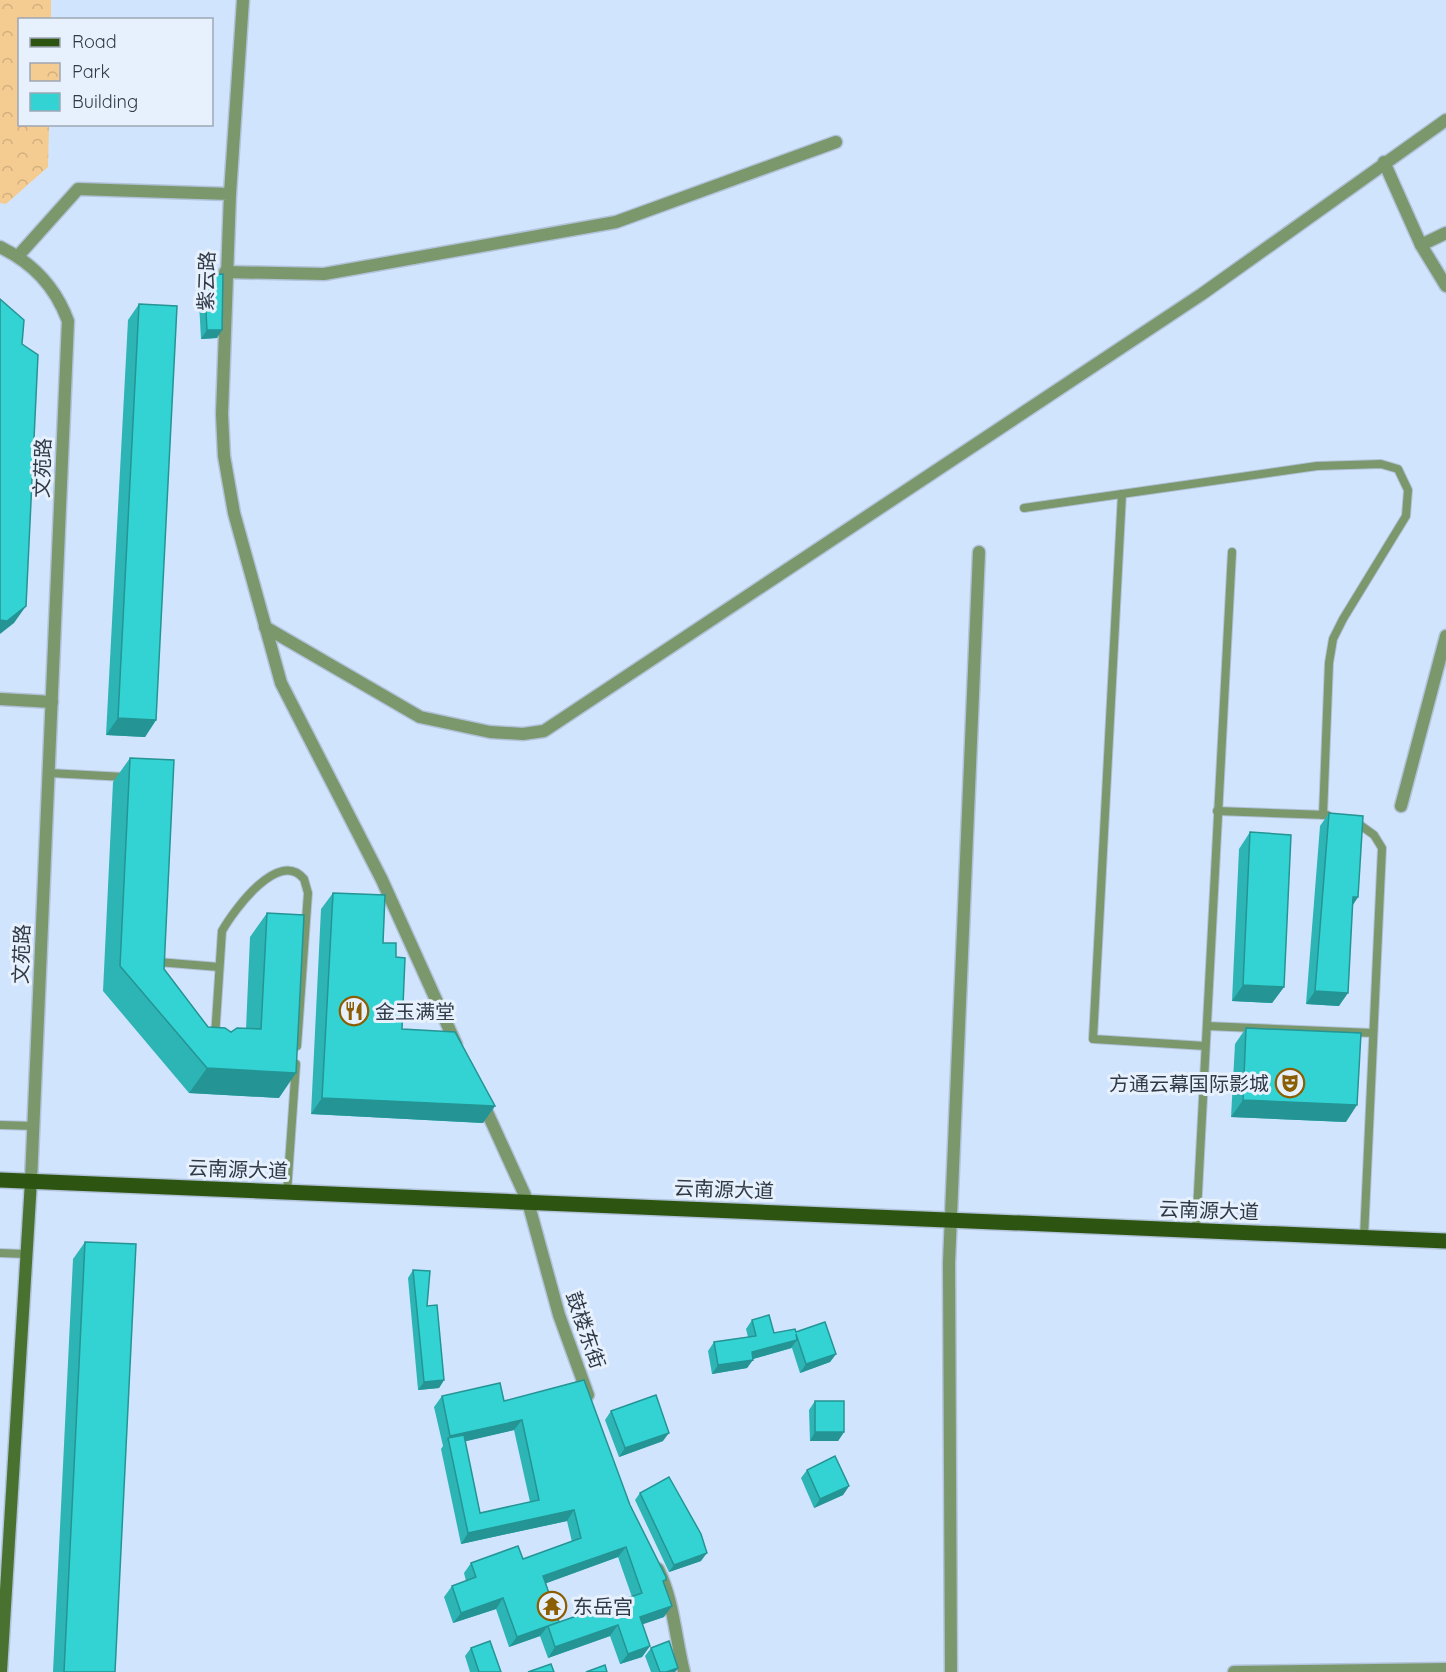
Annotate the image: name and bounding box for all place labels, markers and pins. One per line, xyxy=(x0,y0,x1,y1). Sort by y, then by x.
restaurant icon: 金玉满堂 xyxy=(338,995,370,1027)
place label: 金玉满堂 xyxy=(375,999,455,1024)
theatre icon: 方通云幕国际影城 xyxy=(1274,1067,1306,1099)
place label: 方通云幕国际影城 xyxy=(1109,1071,1269,1096)
temple icon: 东岳宫 xyxy=(536,1590,568,1622)
place label: 东岳宫 xyxy=(573,1594,633,1619)

